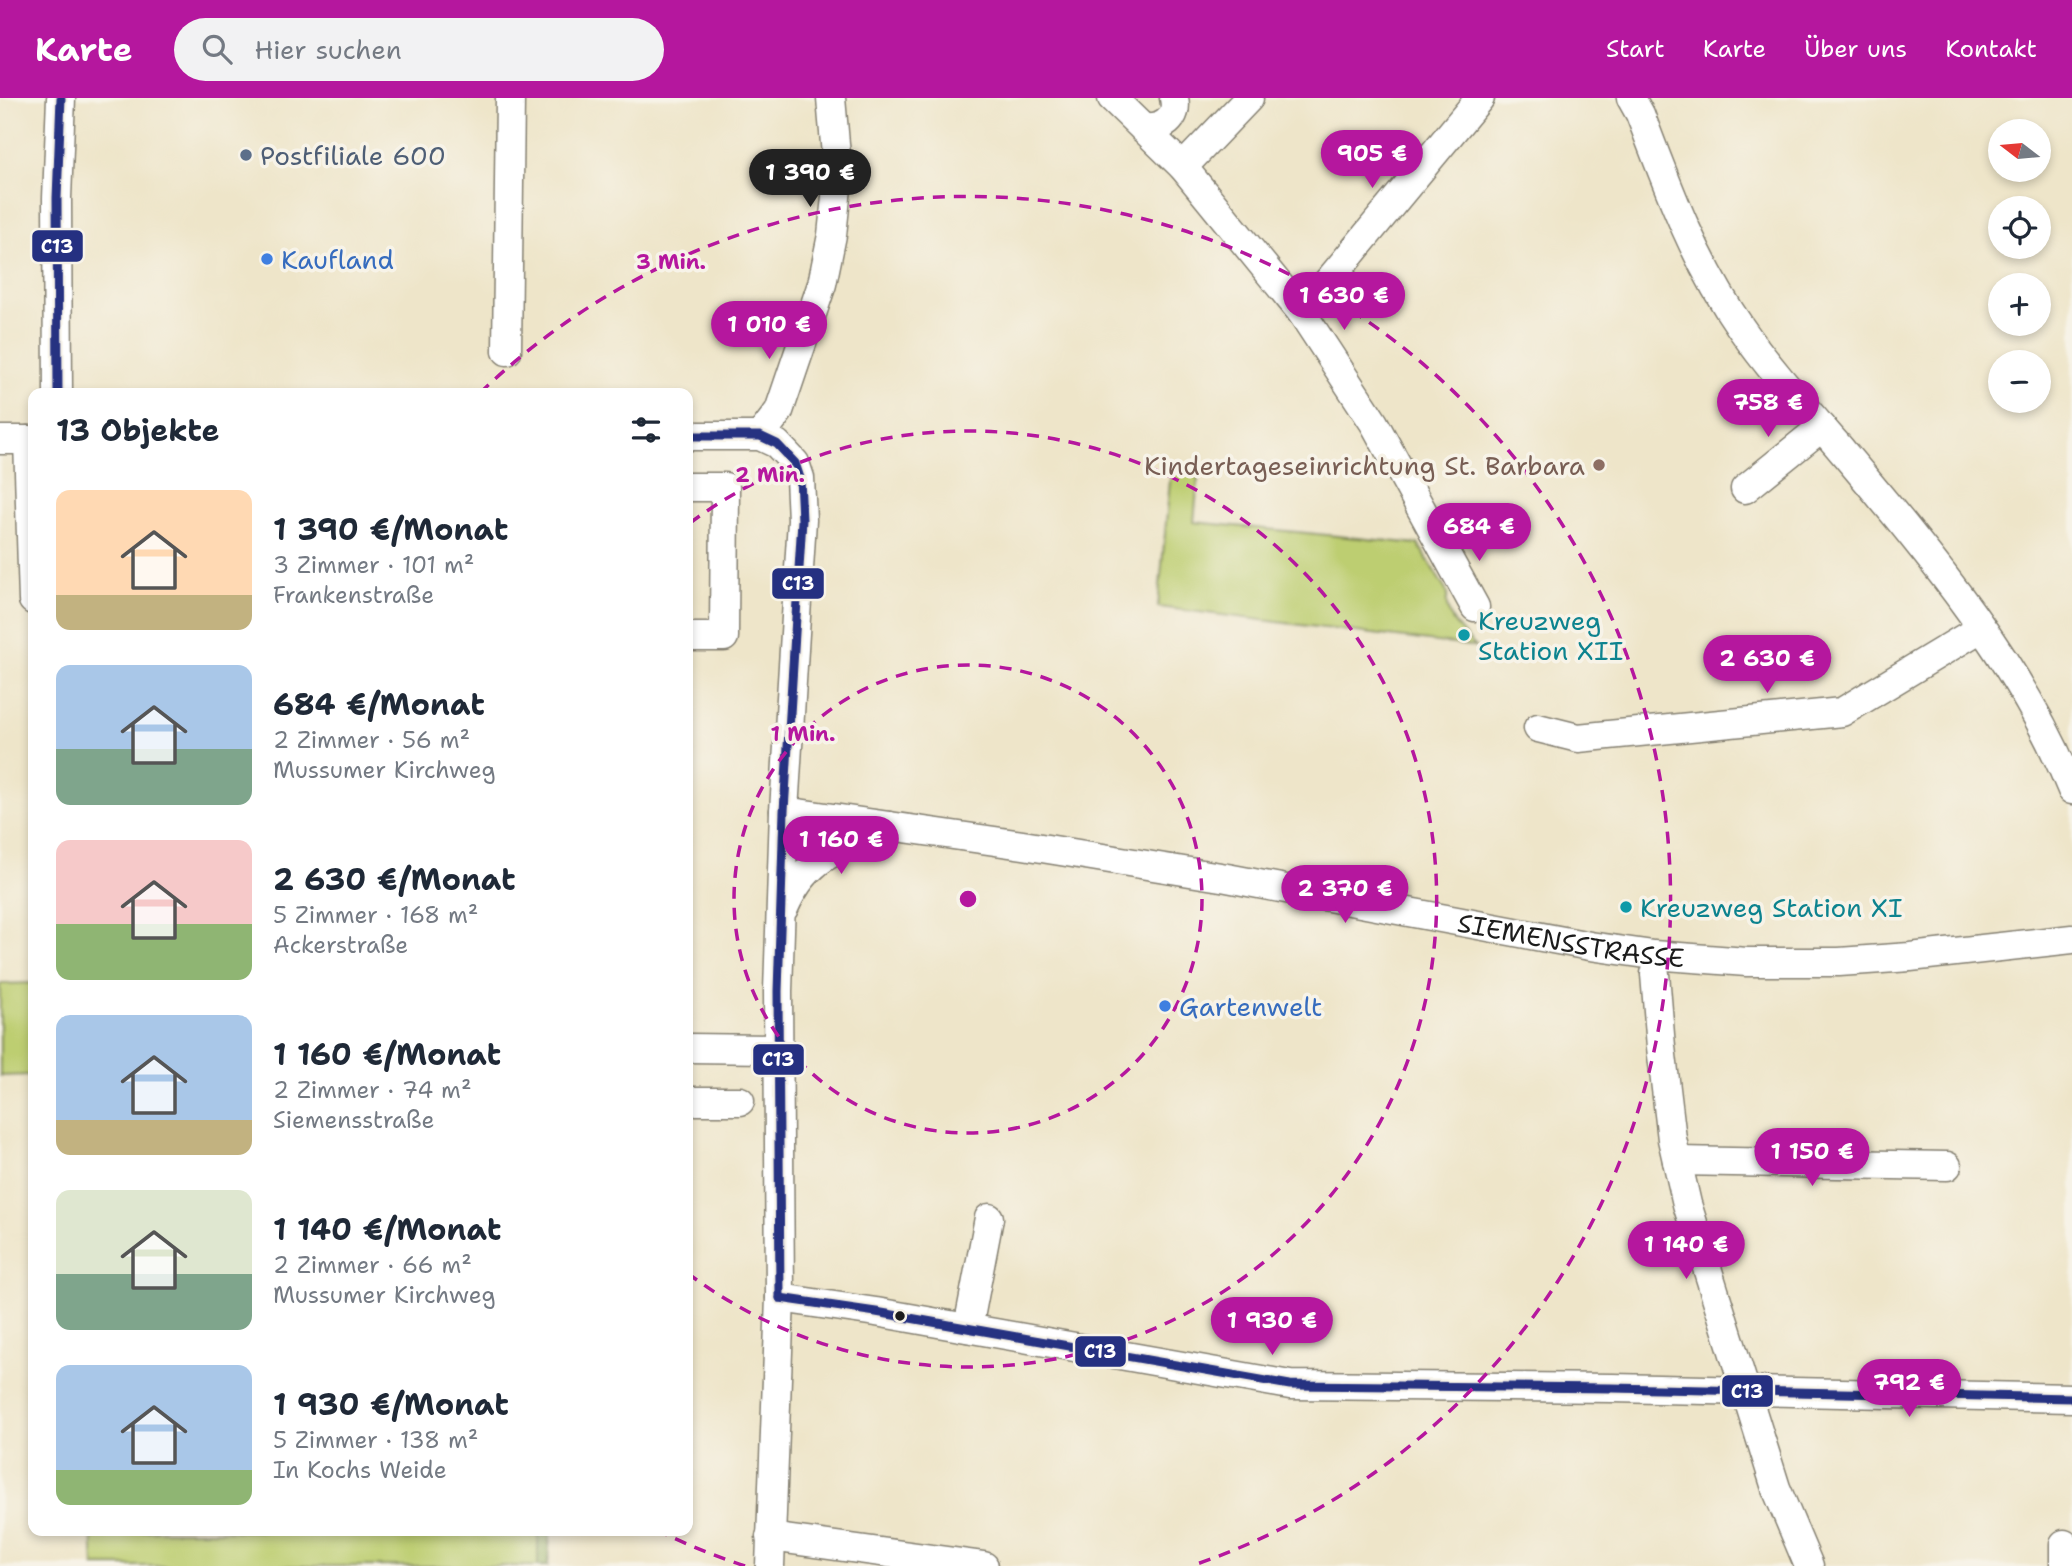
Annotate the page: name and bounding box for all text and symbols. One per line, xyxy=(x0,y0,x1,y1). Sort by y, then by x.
search box xyxy=(174,18,664,81)
text: Karte xyxy=(35,27,132,72)
icon: search xyxy=(198,30,236,68)
text: Hier suchen xyxy=(254,32,402,67)
text: Start xyxy=(1606,33,1665,65)
text: Karte xyxy=(1703,33,1766,65)
text: Über uns xyxy=(1804,33,1907,65)
text: Kontakt xyxy=(1945,33,2037,65)
north arrow xyxy=(1988,119,2051,182)
map controls xyxy=(1988,119,2051,413)
pin: 905 € xyxy=(1323,130,1421,190)
place label: Postfiliale 600 xyxy=(260,138,446,173)
text: 905 € xyxy=(1337,138,1407,168)
marker: Postfiliale 600 xyxy=(238,147,254,163)
pin: 1 390 € xyxy=(745,150,875,209)
text: 1 390 € xyxy=(765,157,855,187)
button: locate xyxy=(1988,196,2051,259)
line badge: C13 xyxy=(31,229,84,263)
text: C13 xyxy=(41,234,73,259)
place label: Kaufland xyxy=(281,242,394,277)
text: 3 Min. xyxy=(636,248,706,276)
marker: Kaufland xyxy=(259,251,275,267)
pin: 1 630 € xyxy=(1279,272,1409,332)
button: + xyxy=(1988,273,2051,336)
text: 1 630 € xyxy=(1299,280,1389,310)
pin: 1 010 € xyxy=(704,302,834,361)
text: 1 010 € xyxy=(727,309,811,339)
button: − xyxy=(1988,350,2051,413)
pin: 758 € xyxy=(1719,380,1817,439)
text: 758 € xyxy=(1733,387,1803,417)
text: 13 Objekte xyxy=(56,410,219,451)
icon: filters xyxy=(627,411,665,449)
place label: Kindertageseinrichtung St. Barbara xyxy=(1144,448,1585,483)
marker: Kindertageseinrichtung St. Barbara xyxy=(1591,457,1607,473)
text: 2 Min. xyxy=(735,461,805,489)
pin: 684 € xyxy=(1430,504,1528,563)
text: 1 390 €/Monat xyxy=(273,509,508,550)
text: 684 € xyxy=(1443,511,1515,541)
icon: home xyxy=(112,518,196,602)
text: 3 Zimmer · 101 m² xyxy=(273,550,474,580)
line badge: C13 xyxy=(771,567,825,600)
text: C13 xyxy=(782,571,814,596)
text: Frankenstraße xyxy=(273,580,434,610)
place label: Kreuzweg Station XII xyxy=(1478,603,1623,668)
marker: Kreuzweg Station XII xyxy=(1456,627,1472,643)
pin: 2 630 € xyxy=(1702,636,1832,695)
text: 2 630 € xyxy=(1719,643,1815,673)
text: 684 €/Monat xyxy=(273,684,485,725)
icon: home xyxy=(112,693,196,777)
text: 1 Min. xyxy=(771,720,835,748)
text: 2 Zimmer · 56 m² xyxy=(273,725,470,755)
text: Mussumer Kirchweg xyxy=(273,755,496,785)
pin: 1 160 € xyxy=(776,816,906,876)
text: 1 160 € xyxy=(799,824,883,854)
text: 2 630 €/Monat xyxy=(273,859,516,900)
pin: 2 370 € xyxy=(1280,866,1410,925)
icon: home xyxy=(112,868,196,952)
text: 2 370 € xyxy=(1297,873,1393,903)
centre of rings xyxy=(956,887,980,911)
place label: Kreuzweg Station XI xyxy=(1640,890,1903,925)
marker: Kreuzweg Station XI xyxy=(1618,899,1634,915)
text: 5 Zimmer · 168 m² xyxy=(273,900,478,930)
street label: SIEMENSSTRASSE xyxy=(1455,904,1686,975)
text: Ackerstraße xyxy=(273,930,408,960)
place label: Gartenwelt xyxy=(1179,989,1322,1024)
marker: Gartenwelt xyxy=(1157,998,1173,1014)
text: 1 160 €/Monat xyxy=(273,1034,501,1075)
icon: home xyxy=(112,1043,196,1127)
line badge: C13 xyxy=(752,1043,805,1076)
text: C13 xyxy=(762,1047,794,1072)
text: 2 Zimmer · 74 m² xyxy=(273,1075,471,1105)
text: Siemensstraße xyxy=(273,1105,434,1135)
pin: 1 150 € xyxy=(1747,1128,1877,1188)
text: 1 150 € xyxy=(1770,1136,1854,1166)
text: 1 140 €/Monat xyxy=(273,1209,501,1250)
icon: home xyxy=(112,1218,196,1302)
pin: 1 140 € xyxy=(1621,1222,1751,1281)
text: 1 140 € xyxy=(1644,1229,1728,1259)
text: 2 Zimmer · 66 m² xyxy=(273,1250,472,1280)
text: Mussumer Kirchweg xyxy=(273,1280,496,1310)
pin: 1 930 € xyxy=(1207,1298,1337,1357)
text: 1 930 € xyxy=(1227,1305,1317,1335)
unlabelled marker xyxy=(893,1309,907,1323)
line badge: C13 xyxy=(1074,1335,1127,1368)
text: C13 xyxy=(1084,1339,1116,1364)
pin: 792 € xyxy=(1860,1360,1958,1419)
text: 792 € xyxy=(1873,1367,1945,1397)
line badge: C13 xyxy=(1721,1374,1774,1408)
text: C13 xyxy=(1731,1379,1763,1404)
text: 1 930 €/Monat xyxy=(273,1384,509,1425)
icon: home xyxy=(112,1393,196,1477)
text: 5 Zimmer · 138 m² xyxy=(273,1425,478,1455)
text: In Kochs Weide xyxy=(273,1455,447,1485)

